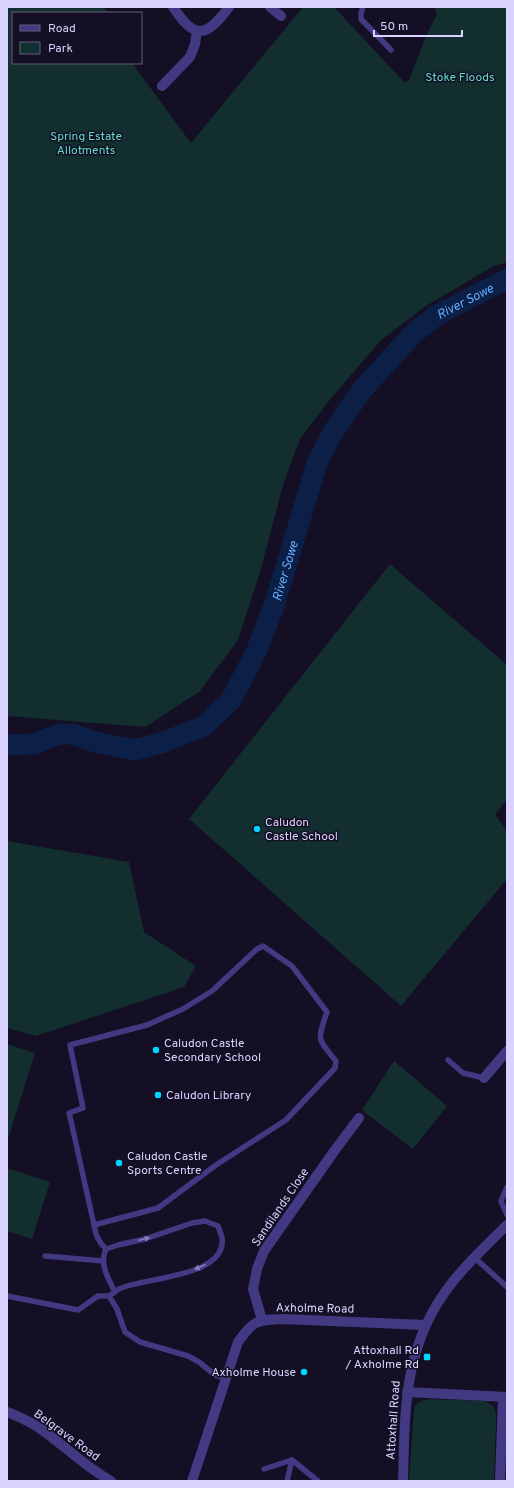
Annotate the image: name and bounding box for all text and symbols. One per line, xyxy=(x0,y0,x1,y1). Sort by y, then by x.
legend xyxy=(12,12,142,64)
scale bar xyxy=(374,12,462,38)
text: 50 m xyxy=(380,19,408,35)
text: Road xyxy=(48,21,76,37)
text: Park xyxy=(48,41,73,57)
park label: Stoke Floods xyxy=(425,70,495,86)
park label: Spring Estate Allotments xyxy=(50,129,122,159)
water label: River Sowe xyxy=(434,281,497,324)
water label: River Sowe xyxy=(270,539,303,603)
place label: Caludon Castle School xyxy=(265,815,338,845)
marker: Caludon Castle School xyxy=(252,824,262,834)
place label: Caludon Castle Secondary School xyxy=(164,1036,261,1066)
marker: Caludon Castle Secondary School xyxy=(151,1045,161,1055)
place label: Caludon Library xyxy=(166,1088,251,1104)
marker: Caludon Library xyxy=(153,1090,163,1100)
place label: Caludon Castle Sports Centre xyxy=(127,1149,207,1179)
marker: Caludon Castle Sports Centre xyxy=(114,1158,124,1168)
street label: Sandilands Close xyxy=(249,1165,313,1250)
one-way arrow xyxy=(137,1236,150,1242)
one-way arrow xyxy=(195,1264,206,1270)
street label: Axholme Road xyxy=(276,1300,354,1318)
place label: Attoxhall Rd / Axholme Rd xyxy=(345,1343,419,1373)
marker: Attoxhall Rd / Axholme Rd xyxy=(422,1352,432,1362)
place label: Axholme House xyxy=(211,1365,296,1381)
marker: Axholme House xyxy=(299,1367,309,1377)
street label: Attoxhall Road xyxy=(383,1380,405,1460)
street label: Belgrave Road xyxy=(30,1406,103,1465)

